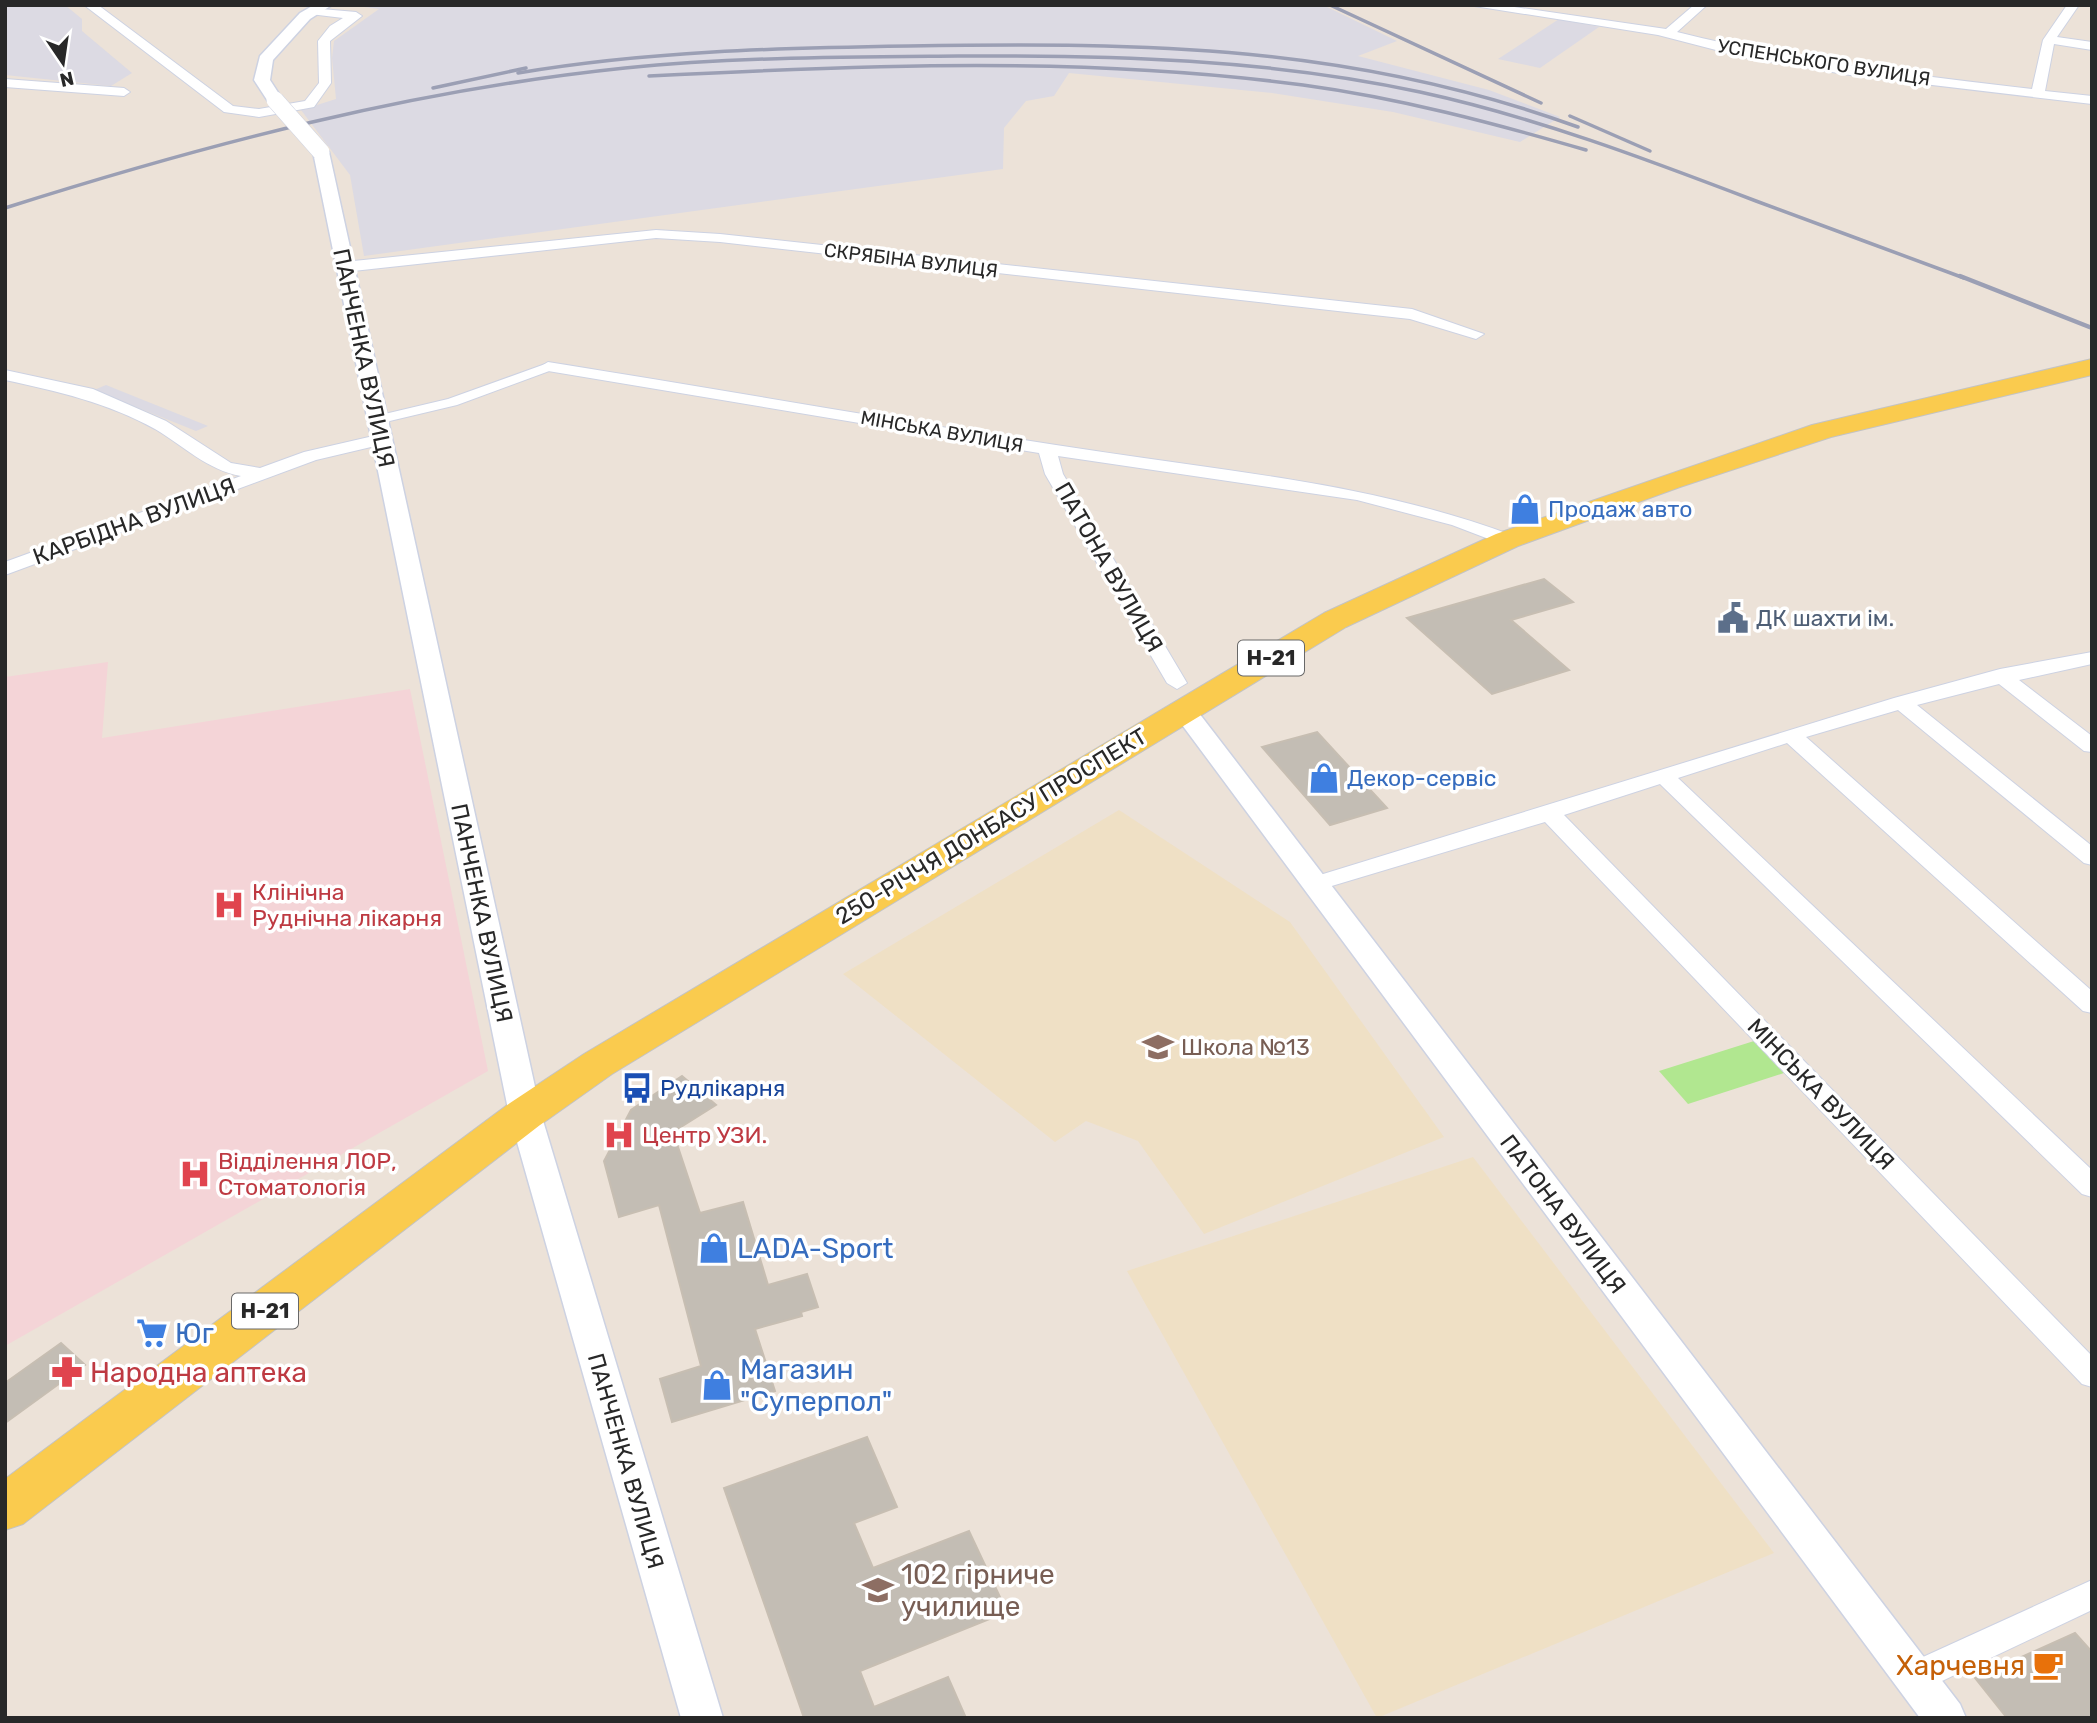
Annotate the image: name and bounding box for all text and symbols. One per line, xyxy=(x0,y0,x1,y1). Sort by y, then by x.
north arrow xyxy=(28,28,98,98)
street label: УСПЕНСЬКОГО ВУЛИЦЯ xyxy=(1716,34,1932,91)
text: N xyxy=(57,66,76,92)
street label: СКРЯБІНА ВУЛИЦЯ xyxy=(823,238,999,283)
street label: ПАНЧЕНКА ВУЛИЦЯ xyxy=(327,246,401,470)
street label: МІНСЬКА ВУЛИЦЯ xyxy=(859,406,1025,457)
street label: КАРБІДНА ВУЛИЦЯ xyxy=(29,471,239,571)
street label: ПАТОНА ВУЛИЦЯ xyxy=(1049,477,1169,657)
shop icon: Продаж авто xyxy=(1508,492,1542,526)
place label: Продаж авто xyxy=(1548,495,1692,523)
public building icon: ДК шахти ім. xyxy=(1716,601,1750,635)
place label: ДК шахти ім. xyxy=(1756,604,1894,632)
road number: Н-21 xyxy=(1238,640,1304,676)
street label: 250-РІЧЧЯ ДОНБАСУ ПРОСПЕКТ xyxy=(830,722,1152,930)
shop icon: Декор-сервіс xyxy=(1307,761,1341,795)
place label: Декор-сервіс xyxy=(1347,764,1496,792)
street label: ПАНЧЕНКА ВУЛИЦЯ xyxy=(445,801,519,1025)
place label: Клінічна Руднічна лікарня xyxy=(252,878,442,932)
hospital icon: Клінічна Руднічна лікарня xyxy=(212,888,246,922)
street label: МІНСЬКА ВУЛИЦЯ xyxy=(1742,1013,1900,1175)
school or university icon: Школа №13 xyxy=(1141,1030,1175,1064)
place label: Школа №13 xyxy=(1181,1033,1310,1061)
bus stop icon: Рудлікарня xyxy=(620,1071,654,1105)
place label: Рудлікарня xyxy=(660,1074,785,1102)
hospital icon: Центр УЗИ. xyxy=(602,1118,636,1152)
place label: Центр УЗИ. xyxy=(642,1121,767,1149)
street label: ПАТОНА ВУЛИЦЯ xyxy=(1494,1129,1632,1299)
place label: Відділення ЛОР, Стоматологія xyxy=(218,1147,397,1201)
hospital icon: Відділення ЛОР, Стоматологія xyxy=(178,1157,212,1191)
shop icon: LADA-Sport xyxy=(697,1231,731,1265)
place label: LADA-Sport xyxy=(737,1232,893,1265)
road number: Н-21 xyxy=(232,1294,298,1328)
supermarket icon: Юг xyxy=(135,1316,169,1350)
place label: Юг xyxy=(175,1317,214,1350)
street label: ПАНЧЕНКА ВУЛИЦЯ xyxy=(582,1350,670,1572)
place label: Магазин "Суперпол" xyxy=(740,1353,892,1418)
pharmacy icon: Народна аптека xyxy=(50,1355,84,1389)
place label: Народна аптека xyxy=(90,1356,307,1389)
shop icon: Магазин "Суперпол" xyxy=(700,1368,734,1402)
place label: 102 гірниче училище xyxy=(901,1558,1055,1623)
school or university icon: 102 гірниче училище xyxy=(861,1573,895,1607)
cafe icon: Харчевня xyxy=(2031,1648,2065,1682)
place label: Харчевня xyxy=(1896,1649,2025,1682)

